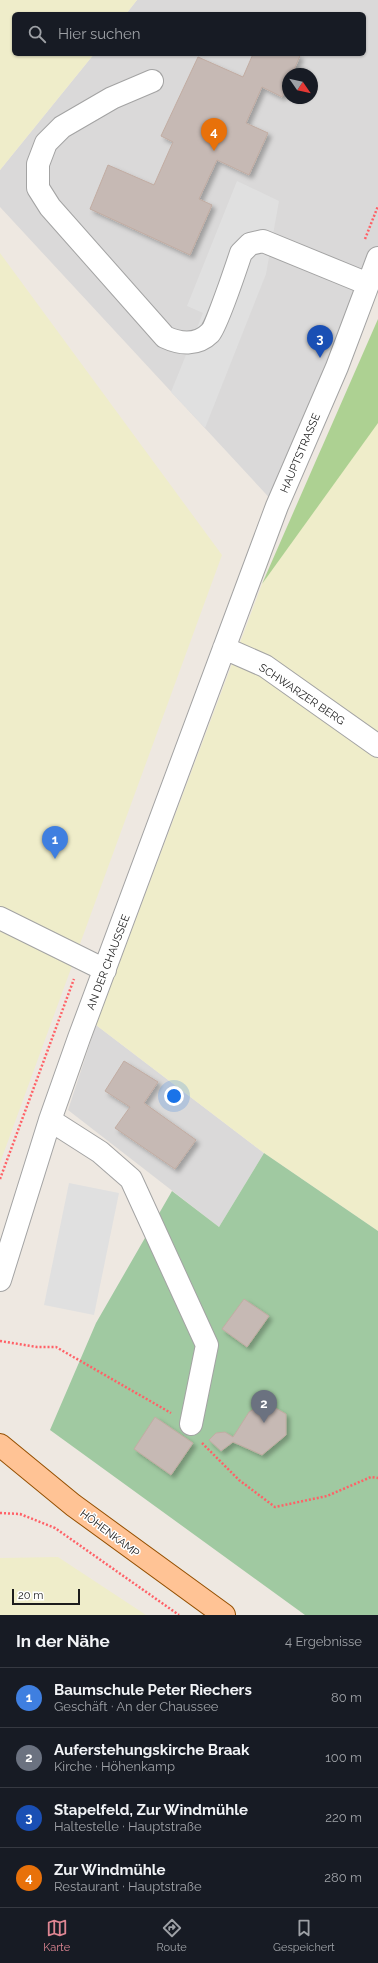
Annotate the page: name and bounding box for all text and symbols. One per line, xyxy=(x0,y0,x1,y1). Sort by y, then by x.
search box xyxy=(12,12,366,56)
icon: search xyxy=(26,23,48,45)
text: Hier suchen xyxy=(58,25,141,43)
north arrow xyxy=(282,68,318,104)
pin: 4 xyxy=(201,118,227,151)
pin: 3 xyxy=(307,325,333,358)
street label: HAUPTSTRASSE xyxy=(278,411,323,495)
street label: SCHWARZER BERG xyxy=(256,661,347,728)
pin: 1 xyxy=(42,826,68,859)
street label: AN DER CHAUSSEE xyxy=(84,912,133,1012)
your location xyxy=(164,1086,184,1106)
pin: 2 xyxy=(251,1390,277,1423)
street label: HÖHENKAMP xyxy=(78,1507,142,1560)
scale bar xyxy=(12,1587,80,1606)
text: 20 m xyxy=(18,1589,43,1602)
text: In der Nähe xyxy=(16,1631,110,1651)
text: 4 Ergebnisse xyxy=(285,1634,362,1649)
text: Baumschule Peter Riechers xyxy=(54,1681,252,1699)
text: 1 xyxy=(26,1690,32,1705)
text: 80 m xyxy=(331,1690,362,1705)
text: Geschäft · An der Chaussee xyxy=(54,1699,218,1714)
text: Auferstehungskirche Braak xyxy=(54,1741,249,1759)
text: 2 xyxy=(25,1750,33,1765)
text: 100 m xyxy=(325,1750,362,1765)
text: Kirche · Höhenkamp xyxy=(54,1759,175,1774)
text: Stapelfeld, Zur Windmühle xyxy=(54,1801,248,1819)
text: 3 xyxy=(25,1810,33,1825)
text: 220 m xyxy=(325,1810,362,1825)
text: Haltestelle · Hauptstraße xyxy=(54,1819,202,1834)
text: Zur Windmühle xyxy=(54,1861,165,1879)
text: 4 xyxy=(25,1870,33,1885)
text: 280 m xyxy=(324,1870,362,1885)
text: Restaurant · Hauptstraße xyxy=(54,1879,202,1894)
tab: Karte xyxy=(43,1917,70,1954)
tab: Route xyxy=(157,1917,187,1954)
tab: Gespeichert xyxy=(273,1917,335,1954)

